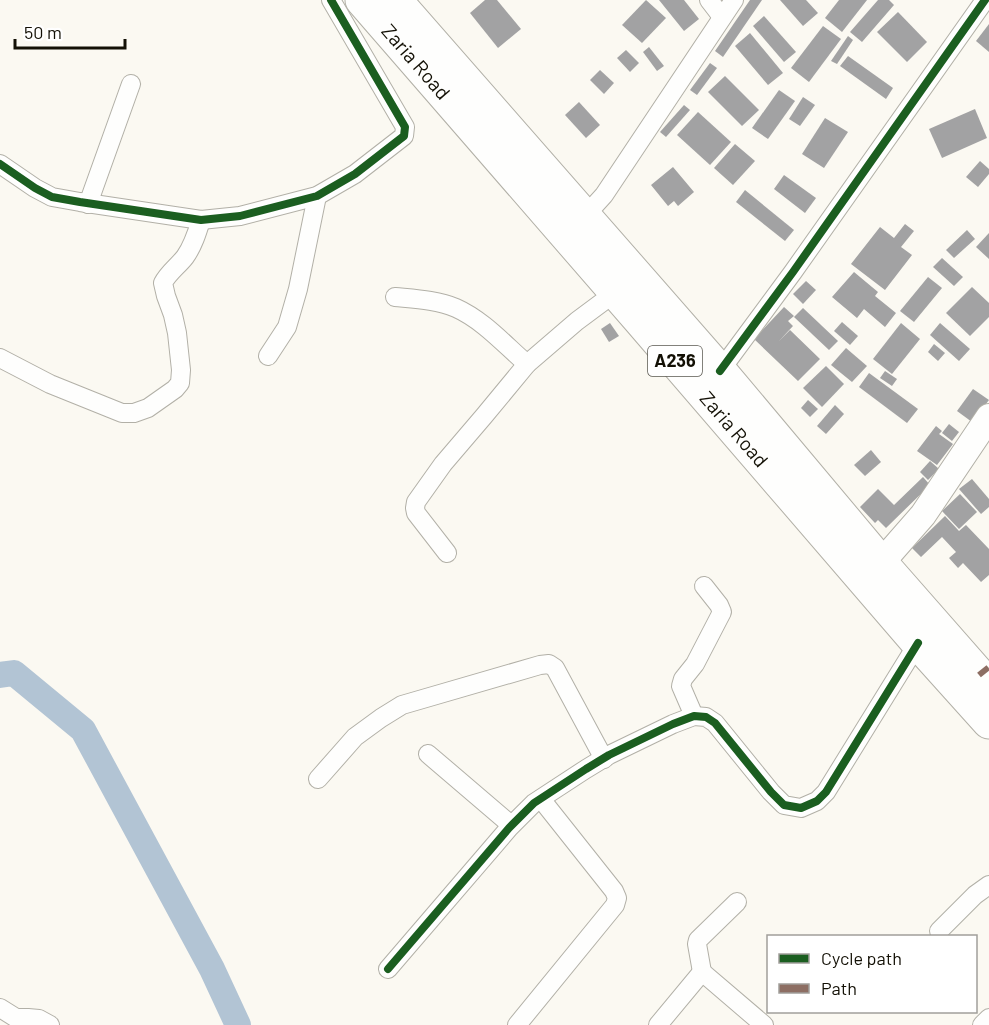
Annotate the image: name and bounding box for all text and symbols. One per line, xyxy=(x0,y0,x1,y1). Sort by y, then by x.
scale bar xyxy=(15,12,124,50)
street label: Zaria Road xyxy=(377,19,456,104)
text: 50 m xyxy=(24,21,62,43)
road number: A236 xyxy=(648,346,702,376)
street label: Zaria Road xyxy=(696,386,774,471)
legend xyxy=(767,935,977,1013)
text: Cycle path xyxy=(821,947,902,969)
text: Path xyxy=(821,977,857,999)

